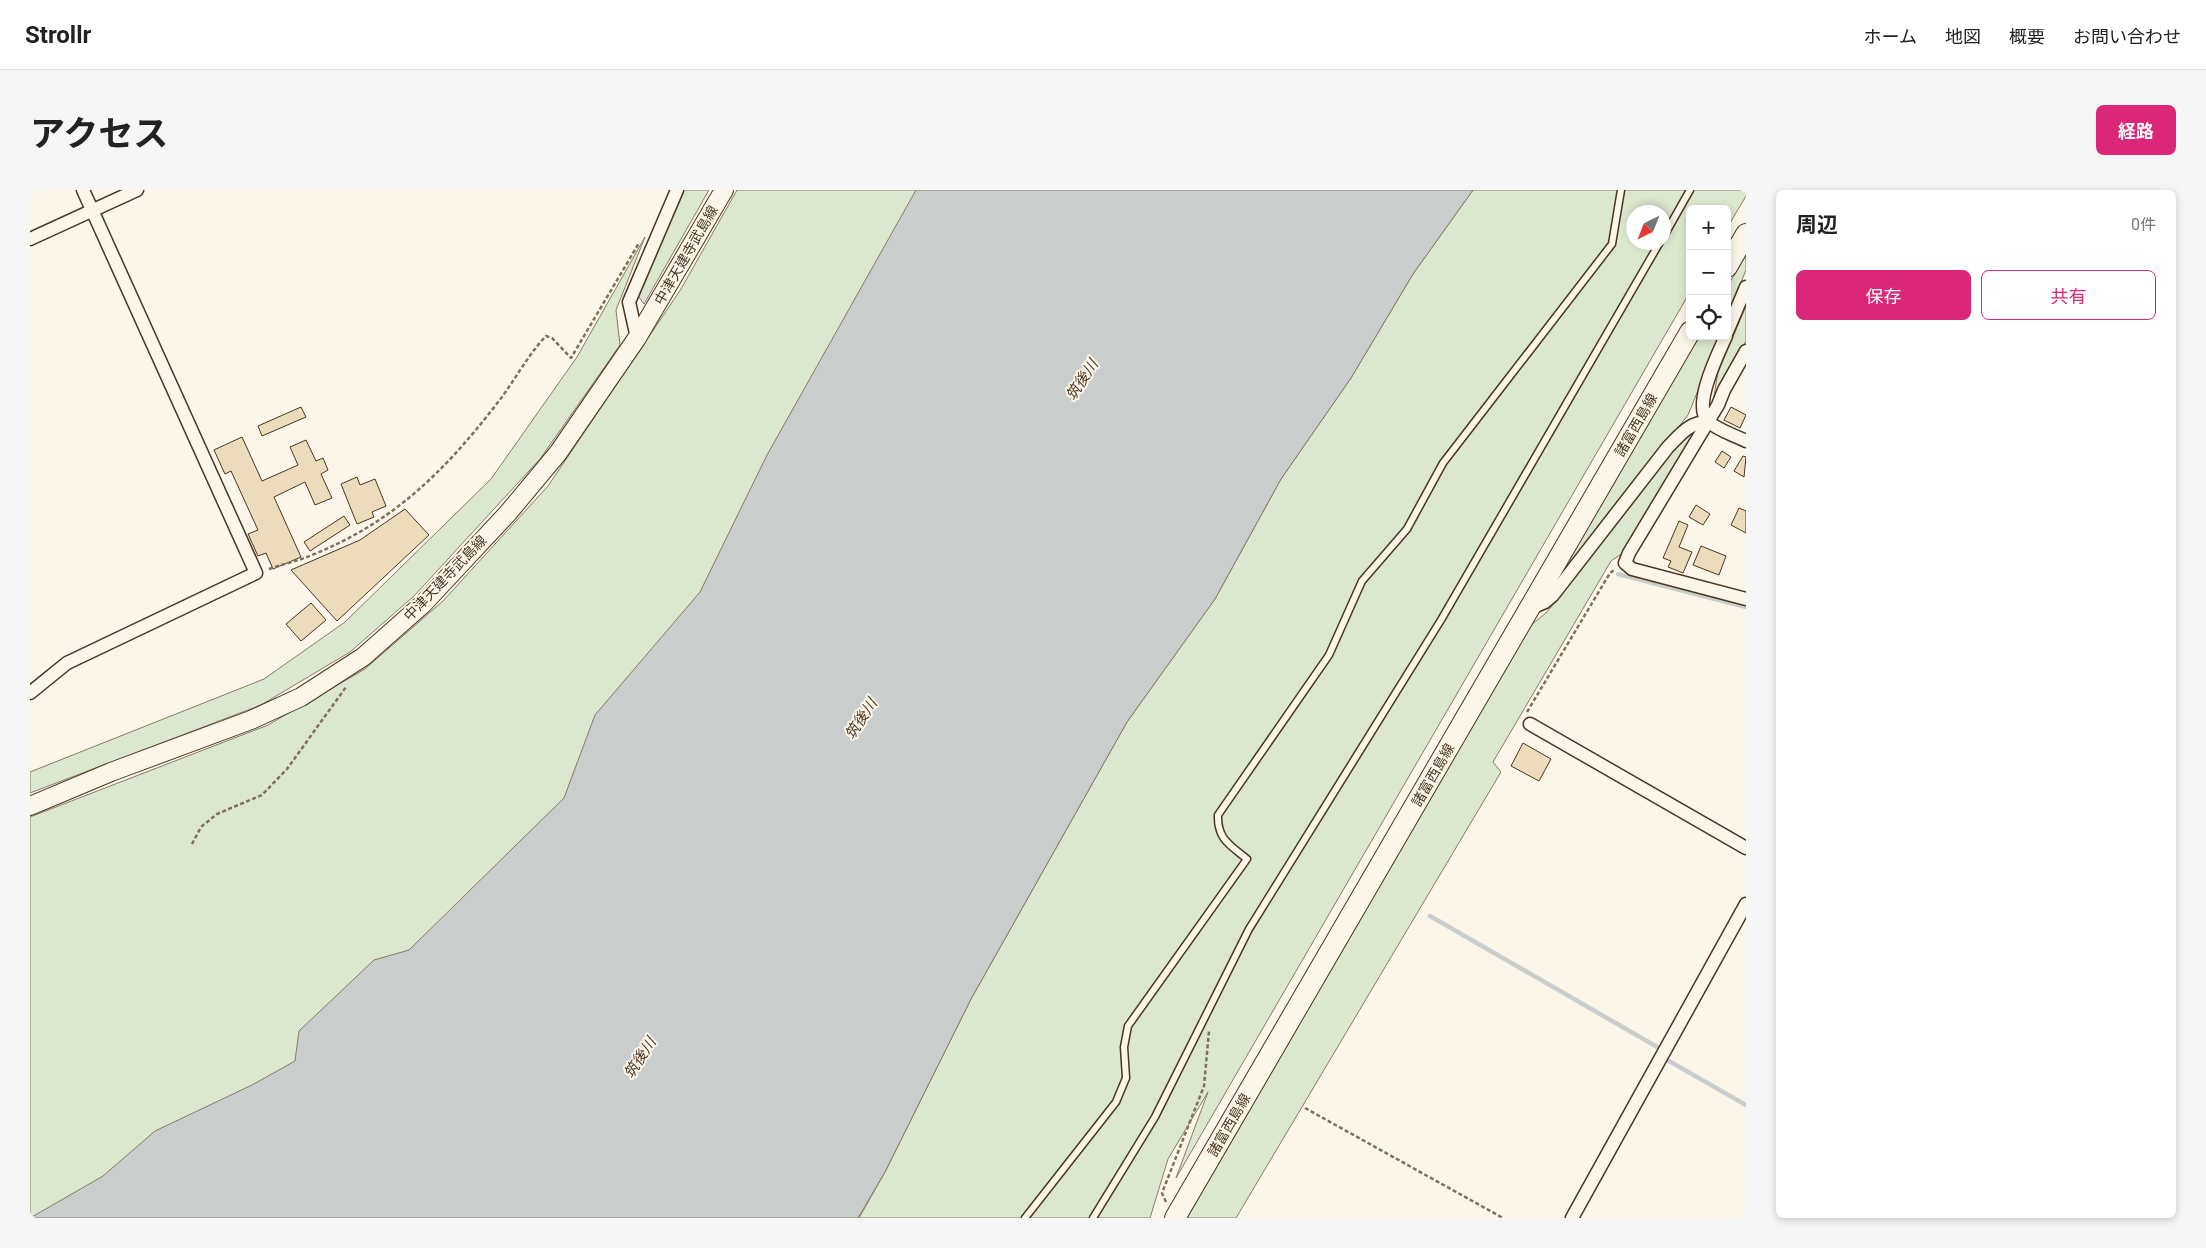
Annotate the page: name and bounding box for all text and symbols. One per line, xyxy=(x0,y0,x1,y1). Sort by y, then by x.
text: Strollr xyxy=(25,21,91,49)
text: ホーム xyxy=(1864,26,1917,47)
text: 地図 xyxy=(1945,26,1981,47)
text: 概要 xyxy=(2009,26,2045,47)
text: お問い合わせ xyxy=(2073,26,2181,47)
button: 経路 xyxy=(2096,105,2176,155)
text: アクセス xyxy=(30,114,168,155)
street label: 中津天建寺武島線 xyxy=(651,203,721,307)
north arrow xyxy=(1626,205,1671,250)
map controls xyxy=(1686,205,1731,340)
button: + xyxy=(1686,205,1731,250)
text: 周辺 xyxy=(1796,213,1838,237)
text: 0件 xyxy=(2131,215,2156,234)
button: − xyxy=(1686,250,1731,295)
button: 保存 xyxy=(1796,270,1971,320)
button: 共有 xyxy=(1981,270,2156,320)
button: locate xyxy=(1686,295,1731,340)
water label: 筑後川 xyxy=(1062,355,1103,404)
street label: 諸富西島線 xyxy=(1612,391,1660,459)
street label: 中津天建寺武島線 xyxy=(400,532,490,624)
water label: 筑後川 xyxy=(841,694,882,743)
street label: 諸富西島線 xyxy=(1409,741,1457,809)
water label: 筑後川 xyxy=(620,1033,661,1082)
street label: 諸富西島線 xyxy=(1205,1091,1253,1159)

